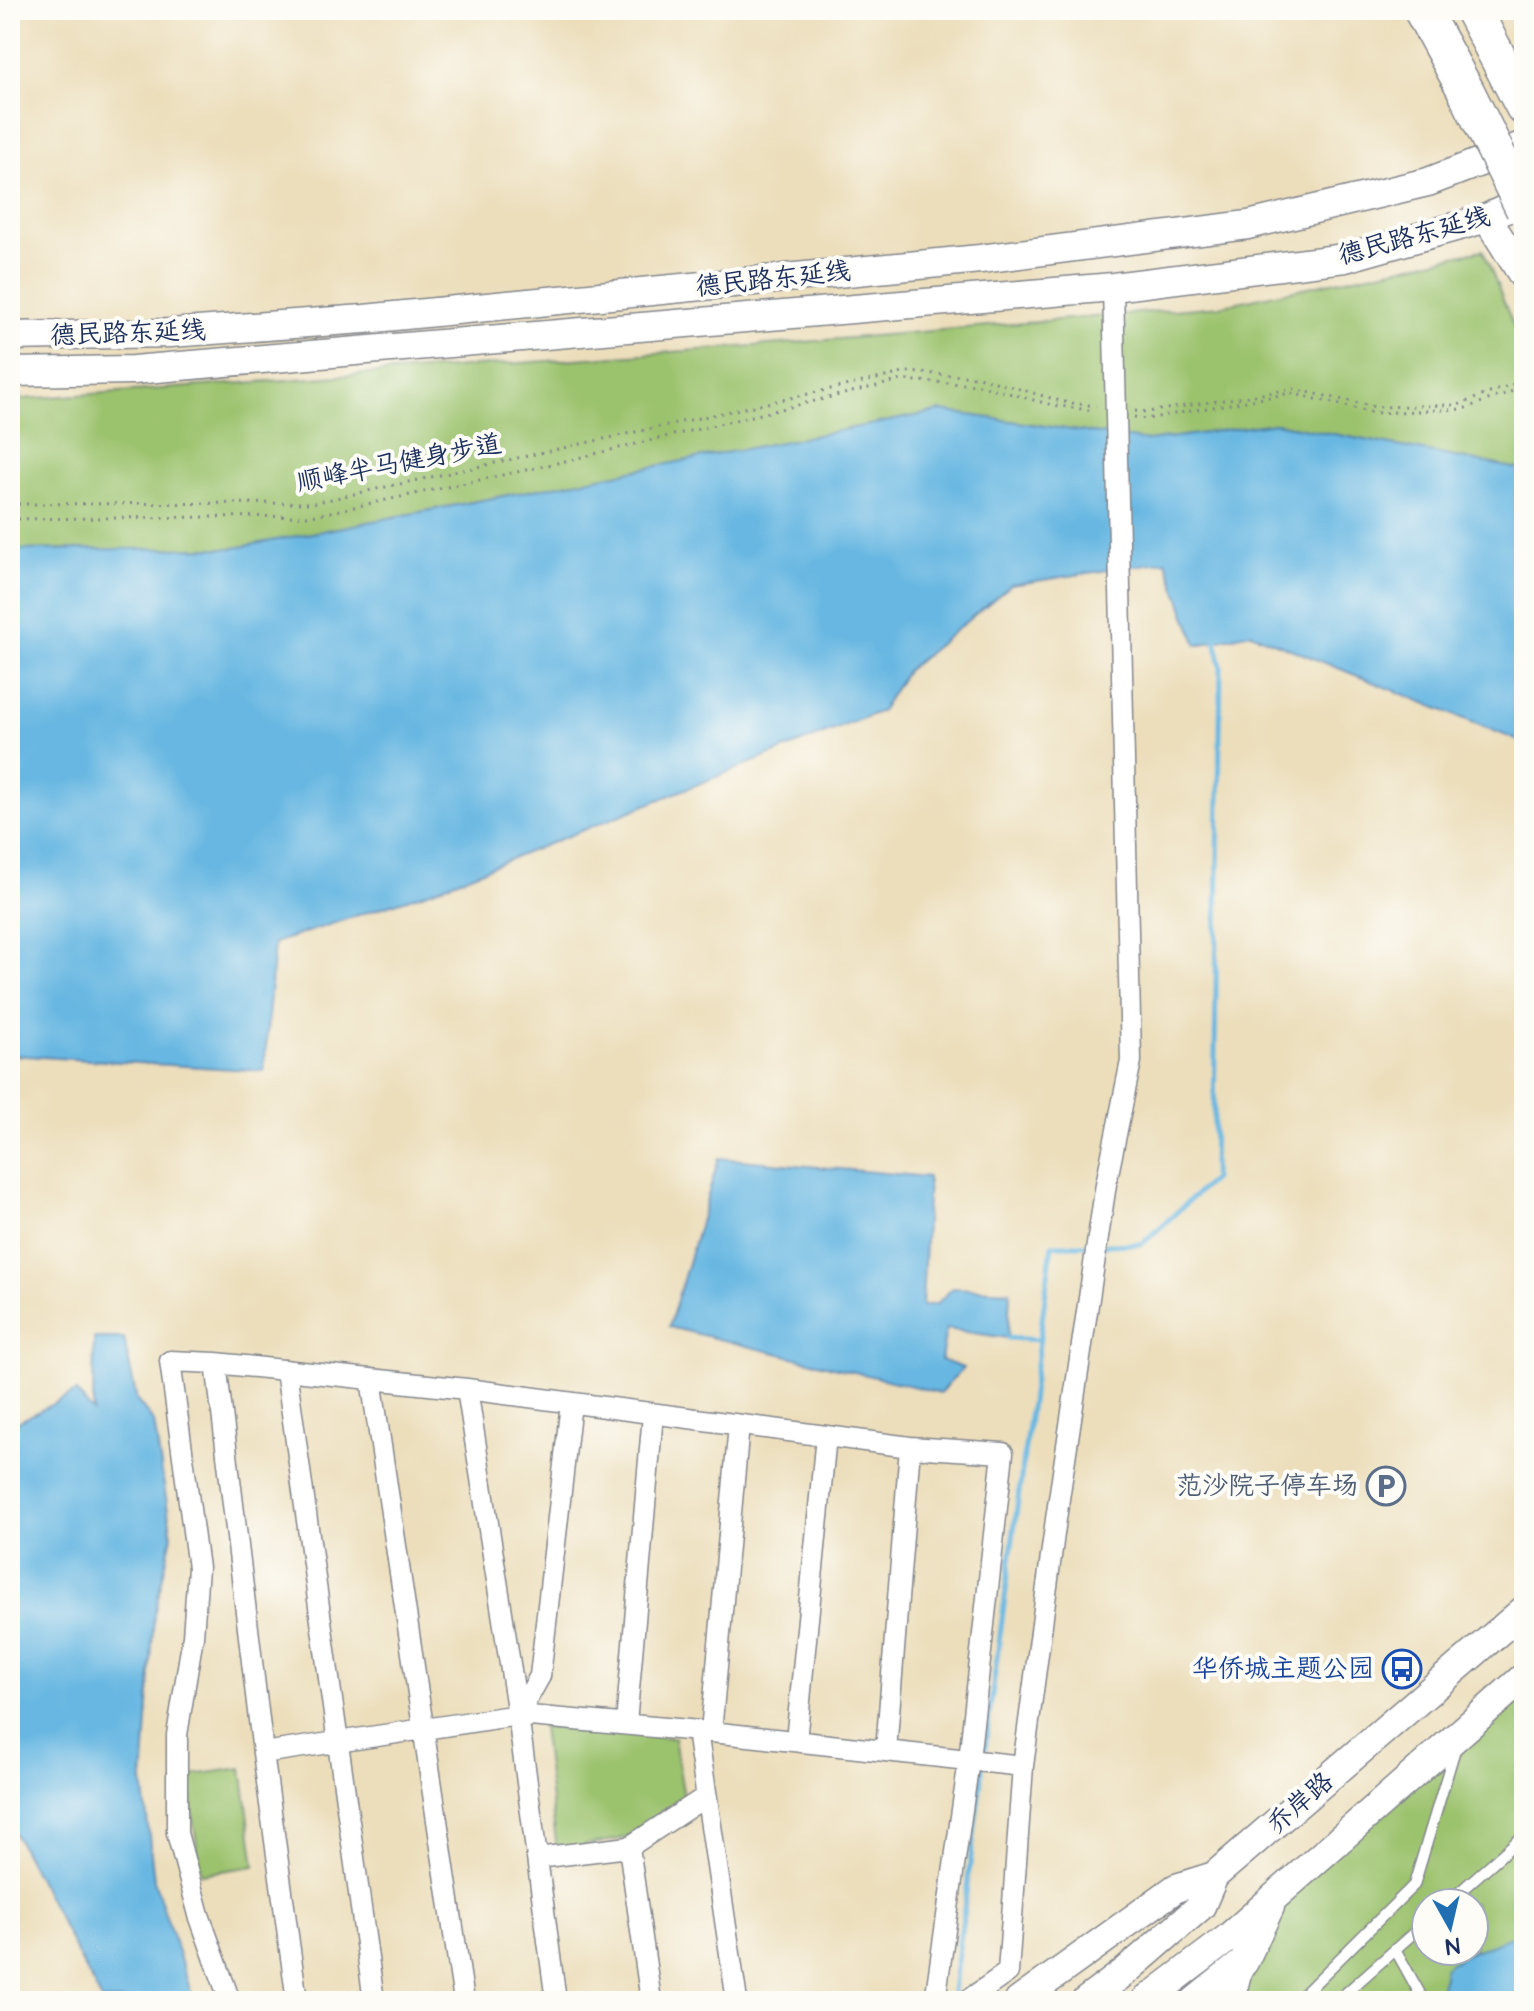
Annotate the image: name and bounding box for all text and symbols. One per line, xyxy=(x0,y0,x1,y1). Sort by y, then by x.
street label: 德民路东延线 xyxy=(1334,198,1494,274)
street label: 德民路东延线 xyxy=(694,253,852,305)
street label: 德民路东延线 xyxy=(49,312,207,354)
street label: 顺峰半马健身步道 xyxy=(293,425,505,501)
parking icon: 范沙院子停车场 xyxy=(1365,1465,1407,1507)
place label: 范沙院子停车场 xyxy=(1176,1468,1358,1504)
bus stop icon: 华侨城主题公园 xyxy=(1381,1648,1423,1690)
place label: 华侨城主题公园 xyxy=(1192,1651,1374,1687)
street label: 乔岸路 xyxy=(1259,1764,1341,1842)
north arrow xyxy=(1410,1887,1490,1967)
text: N xyxy=(1443,1929,1462,1962)

